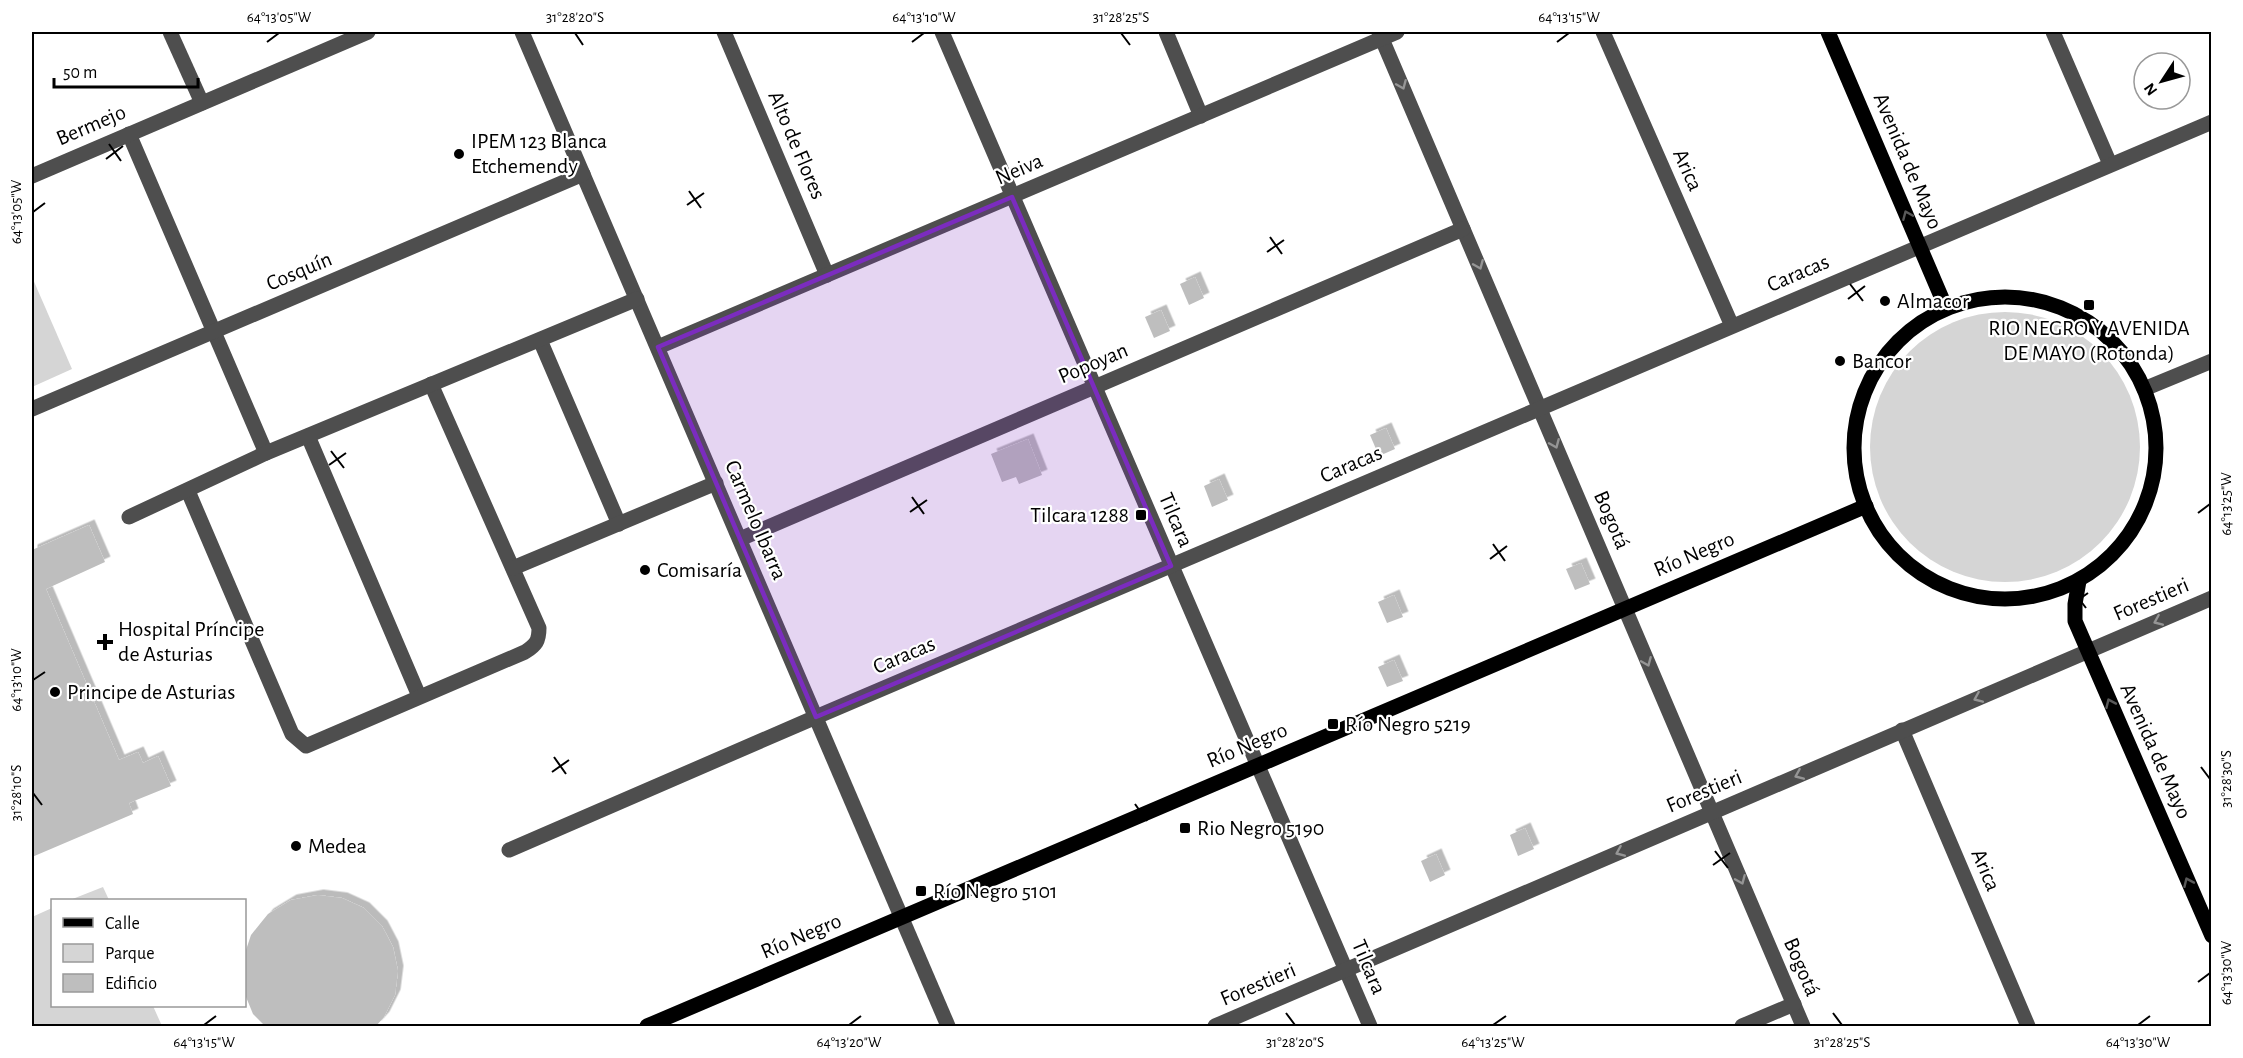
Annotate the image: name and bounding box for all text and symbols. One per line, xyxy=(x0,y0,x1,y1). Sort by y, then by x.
text: 64°13'05"W xyxy=(247,10,312,25)
text: 31°28'20"S xyxy=(546,10,604,25)
text: 64°13'10"W xyxy=(892,10,956,25)
text: 31°28'25"S xyxy=(1093,10,1149,25)
text: 64°13'15"W xyxy=(1538,10,1600,25)
scale bar xyxy=(54,51,198,89)
north arrow xyxy=(2132,51,2192,111)
text: 50 m xyxy=(63,64,97,82)
one-way arrow xyxy=(1395,79,1407,90)
text: N xyxy=(2141,80,2160,98)
street label: Alto de Flores xyxy=(764,88,830,202)
street label: Avenida de Mayo xyxy=(1869,90,1947,232)
street label: Bermejo xyxy=(53,101,129,149)
place label: IPEM 123 Blanca Etchemendy xyxy=(471,130,607,177)
street label: Arica xyxy=(1669,146,1707,194)
marker: IPEM 123 Blanca Etchemendy xyxy=(452,147,466,161)
street label: Neiva xyxy=(992,149,1046,189)
text: 64°13'05"W xyxy=(9,179,24,244)
one-way arrow xyxy=(1902,211,1914,222)
street label: Cosquín xyxy=(263,247,335,295)
street label: Caracas xyxy=(1764,250,1832,296)
one-way arrow xyxy=(1471,258,1483,269)
place label: Almacor xyxy=(1897,290,1969,312)
marker: Almacor xyxy=(1878,294,1892,308)
marker: RIO NEGRO Y AVENIDA DE MAYO (Rotonda) xyxy=(2082,298,2096,312)
place label: RIO NEGRO Y AVENIDA DE MAYO (Rotonda) xyxy=(1988,317,2190,364)
street label: Popoyan xyxy=(1055,339,1131,387)
place label: Bancor xyxy=(1852,350,1911,372)
marker: Bancor xyxy=(1833,354,1847,368)
one-way arrow xyxy=(1548,438,1560,449)
street label: Caracas xyxy=(1317,441,1385,487)
street label: Carmelo Ibarra xyxy=(721,457,791,583)
text: 64°13'25"W xyxy=(2219,472,2234,536)
street label: Bogotá xyxy=(1590,488,1634,552)
street label: Tilcara xyxy=(1155,490,1197,550)
place label: Tilcara 1288 xyxy=(1030,504,1129,526)
marker: Tilcara 1288 xyxy=(1134,508,1148,522)
street label: Río Negro xyxy=(1651,527,1737,581)
place label: Comisaría xyxy=(657,559,742,581)
marker: Comisaría xyxy=(638,563,652,577)
street label: Forestieri xyxy=(2110,573,2192,625)
one-way arrow xyxy=(2153,614,2164,626)
place label: Hospital Príncipe de Asturias xyxy=(118,618,264,665)
street label: Caracas xyxy=(870,632,938,678)
marker: Hospital Príncipe de Asturias xyxy=(96,633,114,651)
text: 64°13'10"W xyxy=(9,648,24,712)
one-way arrow xyxy=(1640,655,1652,666)
street label: Avenida de Mayo xyxy=(2116,680,2196,822)
place label: Principe de Asturias xyxy=(67,681,235,703)
marker: Principe de Asturias xyxy=(48,685,62,699)
one-way arrow xyxy=(1974,690,1985,702)
one-way arrow xyxy=(2106,698,2118,709)
place label: Río Negro 5219 xyxy=(1345,713,1471,735)
marker: Río Negro 5219 xyxy=(1326,717,1340,731)
street label: Río Negro xyxy=(1204,718,1290,772)
text: 31°28'30"S xyxy=(2219,750,2234,808)
text: 31°28'10"S xyxy=(9,765,24,821)
street label: Forestieri xyxy=(1663,765,1745,817)
one-way arrow xyxy=(1795,767,1806,779)
place label: Rio Negro 5190 xyxy=(1197,817,1324,839)
marker: Rio Negro 5190 xyxy=(1178,821,1192,835)
place label: Medea xyxy=(308,835,367,857)
marker: Medea xyxy=(289,839,303,853)
one-way arrow xyxy=(1616,845,1627,857)
street label: Arica xyxy=(1967,846,2005,894)
one-way arrow xyxy=(1733,873,1745,884)
one-way arrow xyxy=(2183,877,2195,888)
place label: Río Negro 5101 xyxy=(933,880,1058,902)
marker: Río Negro 5101 xyxy=(914,884,928,898)
legend xyxy=(51,899,246,1007)
street label: Río Negro xyxy=(758,909,844,963)
text: Calle xyxy=(105,915,140,933)
street label: Bogotá xyxy=(1780,935,1824,999)
street label: Tilcara xyxy=(1348,937,1390,997)
text: 64°13'30"W xyxy=(2219,940,2234,1005)
text: Parque xyxy=(105,945,154,963)
street label: Forestieri xyxy=(1217,958,1299,1010)
text: Edificio xyxy=(105,975,157,993)
text: 64°13'15"W xyxy=(173,1035,235,1050)
text: 64°13'20"W xyxy=(816,1035,882,1050)
text: 31°28'20"S xyxy=(1266,1035,1324,1050)
text: 64°13'25"W xyxy=(1461,1035,1525,1050)
text: 31°28'25"S xyxy=(1814,1035,1870,1050)
text: 64°13'30"W xyxy=(2106,1035,2171,1050)

